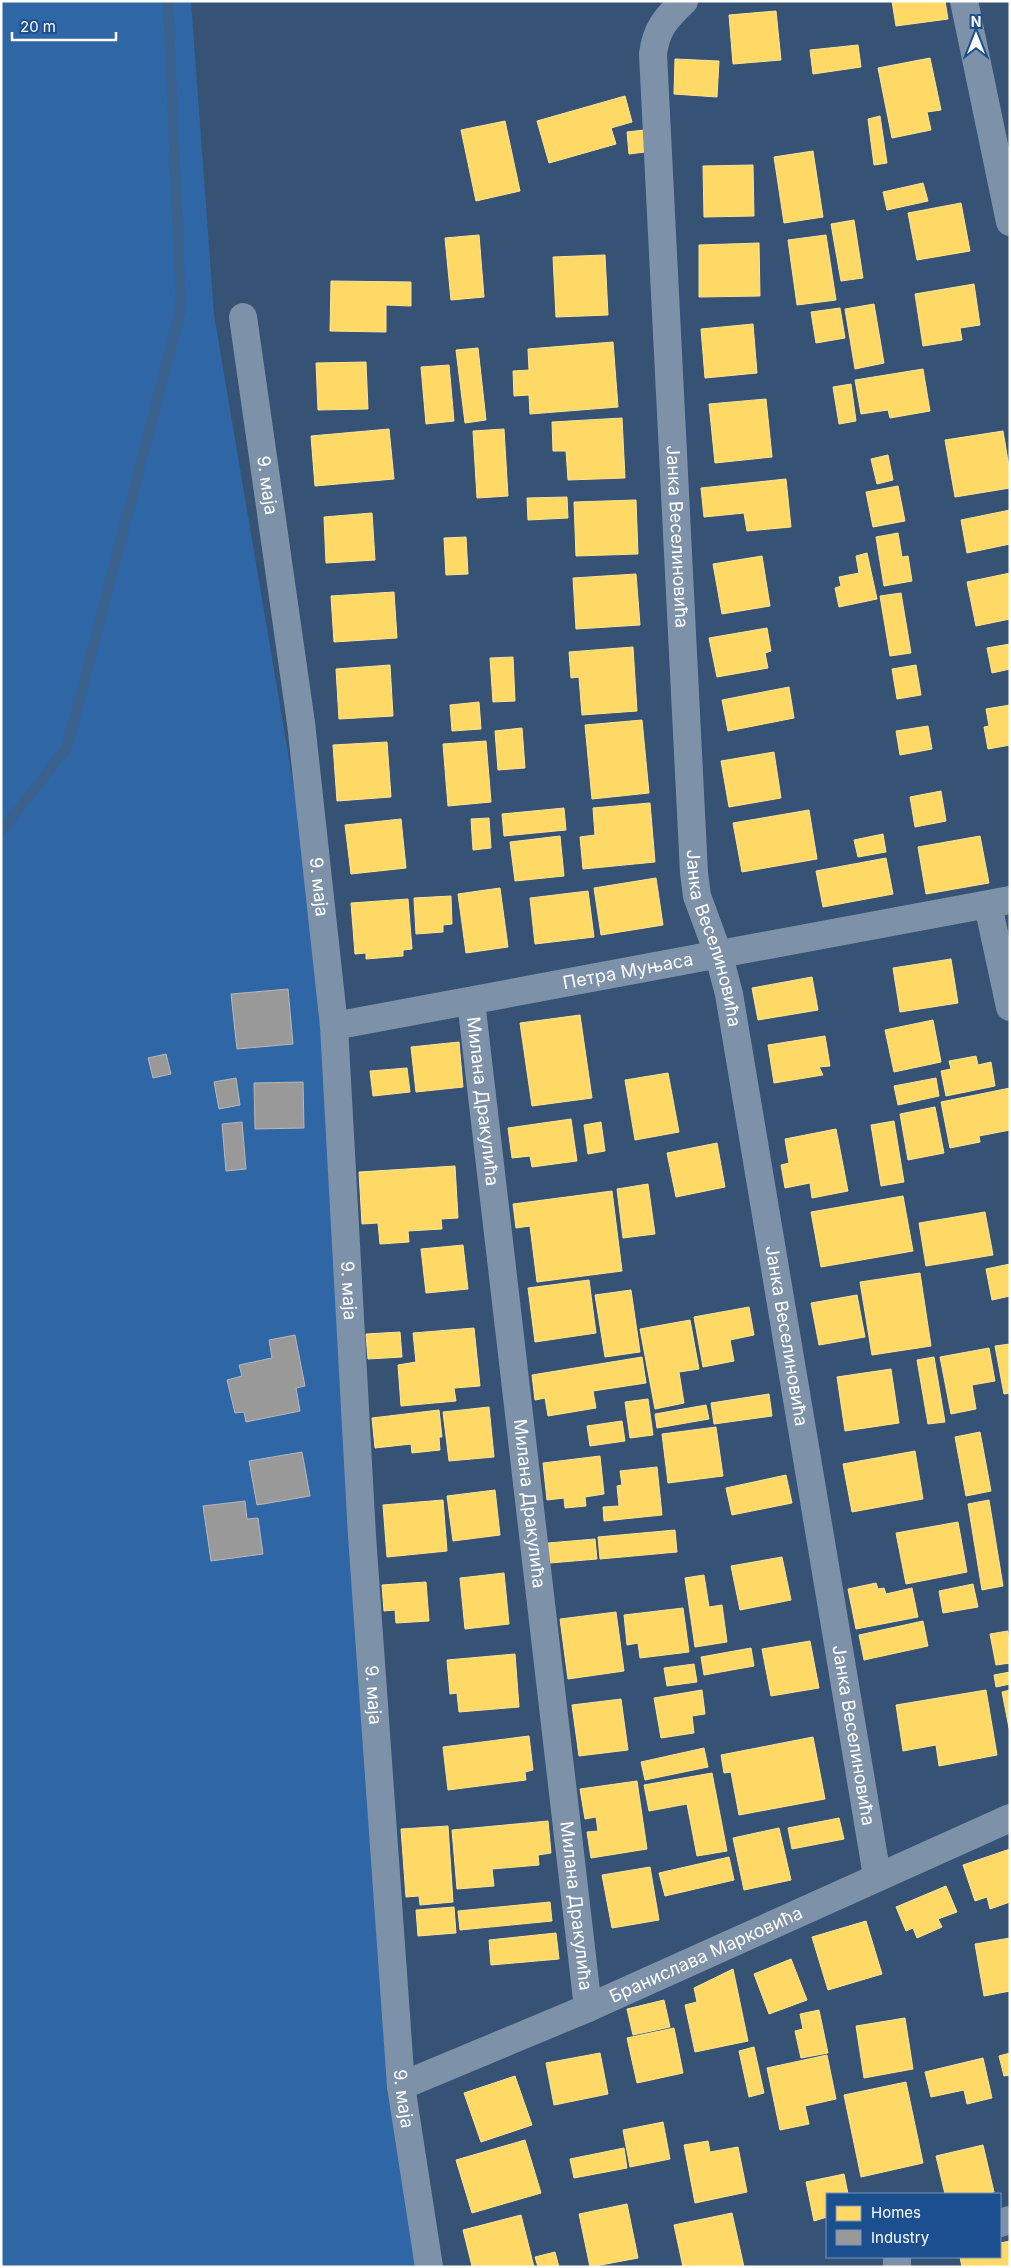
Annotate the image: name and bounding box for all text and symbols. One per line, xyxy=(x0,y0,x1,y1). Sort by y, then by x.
scale bar xyxy=(12,10,116,42)
north arrow xyxy=(951,10,1001,60)
text: N xyxy=(971,13,981,30)
text: 20 m xyxy=(20,17,56,36)
street label: Јанка Веселиновића xyxy=(663,444,693,628)
street label: 9. маја xyxy=(253,454,282,516)
street label: Јанка Веселиновића xyxy=(683,849,745,1028)
street label: 9. маја xyxy=(306,856,333,918)
street label: Петра Муњаса xyxy=(561,948,695,993)
street label: Милана Дракулића xyxy=(463,1016,503,1187)
street label: Јанка Веселиновића xyxy=(761,1244,812,1428)
street label: 9. маја xyxy=(337,1260,361,1321)
street label: Милана Дракулића xyxy=(510,1418,550,1589)
street label: Јанка Веселиновића xyxy=(828,1643,879,1827)
street label: 9. маја xyxy=(361,1665,386,1725)
street label: Милана Дракулића xyxy=(556,1820,597,1992)
street label: Бранислава Марковића xyxy=(606,1902,806,2007)
street label: 9. маја xyxy=(390,2068,418,2130)
legend xyxy=(826,2193,1001,2258)
text: Homes xyxy=(871,2203,921,2222)
text: Industry xyxy=(871,2228,930,2247)

